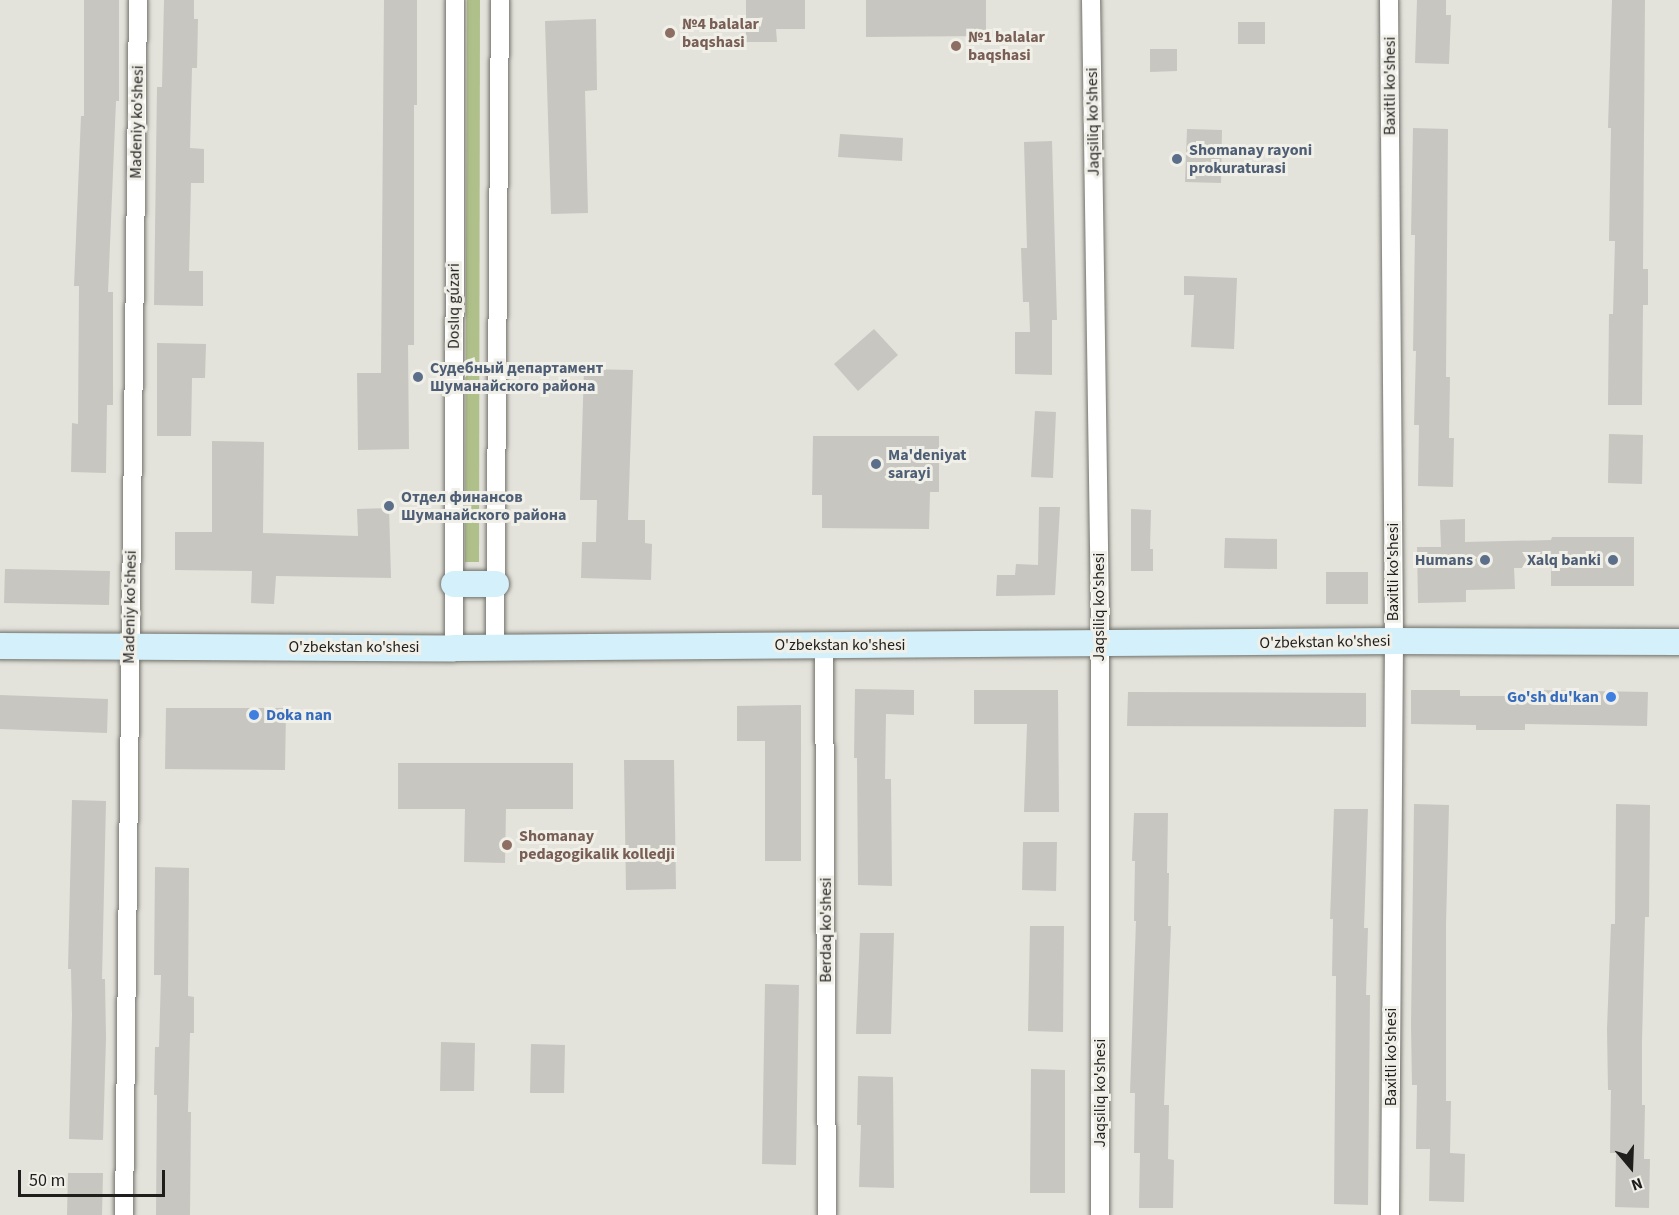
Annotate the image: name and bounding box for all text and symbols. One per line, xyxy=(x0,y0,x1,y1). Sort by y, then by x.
place label: №4 balalar baqshasi xyxy=(682,14,759,52)
marker: №4 balalar baqshasi xyxy=(663,26,677,40)
place label: №1 balalar baqshasi xyxy=(968,27,1045,65)
street label: Baxitli ko'shesi xyxy=(1380,37,1400,135)
marker: №1 balalar baqshasi xyxy=(949,39,963,53)
street label: Madeniy ko'shesi xyxy=(126,65,148,179)
street label: Jaqsiliq ko'shesi xyxy=(1082,67,1104,177)
place label: Shomanay rayoni prokuraturasi xyxy=(1189,140,1312,178)
marker: Shomanay rayoni prokuraturasi xyxy=(1170,152,1184,166)
street label: Doslıq gúzari xyxy=(444,263,464,349)
place label: Судебный департамент Шуманайского района xyxy=(430,358,603,396)
marker: Судебный департамент Шуманайского района xyxy=(411,370,425,384)
place label: Ma'deniyat sarayi xyxy=(888,445,966,483)
marker: Ma'deniyat sarayi xyxy=(869,457,883,471)
place label: Отдел финансов Шуманайского района xyxy=(401,487,567,525)
marker: Отдел финансов Шуманайского района xyxy=(382,499,396,513)
street label: Baxitli ko'shesi xyxy=(1383,523,1403,621)
street label: Madeniy ko'shesi xyxy=(119,550,141,664)
place label: Humans xyxy=(1415,550,1473,570)
place label: Xalq banki xyxy=(1527,550,1601,570)
street label: Jaqsiliq ko'shesi xyxy=(1089,553,1109,661)
marker: Humans xyxy=(1478,553,1492,567)
marker: Xalq banki xyxy=(1606,553,1620,567)
street label: O'zbekstan ko'shesi xyxy=(1259,631,1391,653)
street label: O'zbekstan ko'shesi xyxy=(774,635,906,655)
street label: O'zbekstan ko'shesi xyxy=(288,637,420,657)
place label: Go'sh du'kan xyxy=(1507,687,1599,707)
marker: Go'sh du'kan xyxy=(1604,690,1618,704)
place label: Doka nan xyxy=(266,705,332,725)
marker: Doka nan xyxy=(247,708,261,722)
place label: Shomanay pedagogikalik kolledji xyxy=(519,826,675,864)
marker: Shomanay pedagogikalik kolledji xyxy=(500,838,514,852)
street label: Berdaq ko'shesi xyxy=(816,877,836,983)
street label: Baxitli ko'shesi xyxy=(1381,1008,1401,1106)
street label: Jaqsiliq ko'shesi xyxy=(1090,1039,1110,1147)
north arrow xyxy=(1601,1137,1661,1197)
scale bar xyxy=(21,1158,168,1196)
text: 50 m xyxy=(29,1168,65,1193)
text: N xyxy=(1628,1172,1645,1196)

